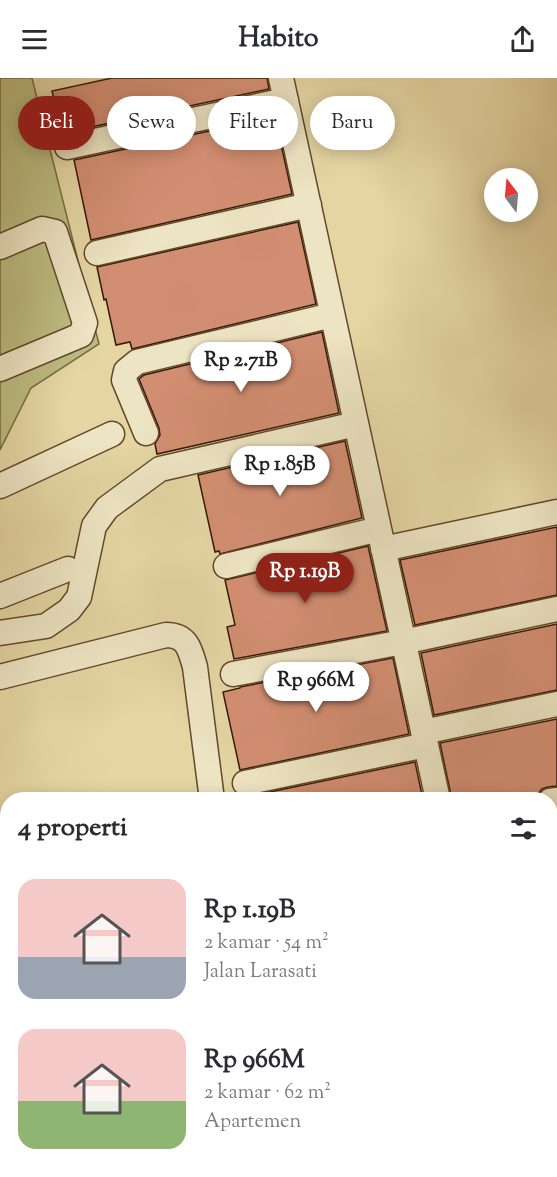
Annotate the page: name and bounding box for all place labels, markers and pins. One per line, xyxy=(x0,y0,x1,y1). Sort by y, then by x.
pin: Rp 2.71B xyxy=(179,342,303,393)
pin: Rp 1.85B xyxy=(218,446,342,497)
pin: Rp 1.19B xyxy=(243,553,367,604)
pin: Rp 966M xyxy=(261,662,371,713)

